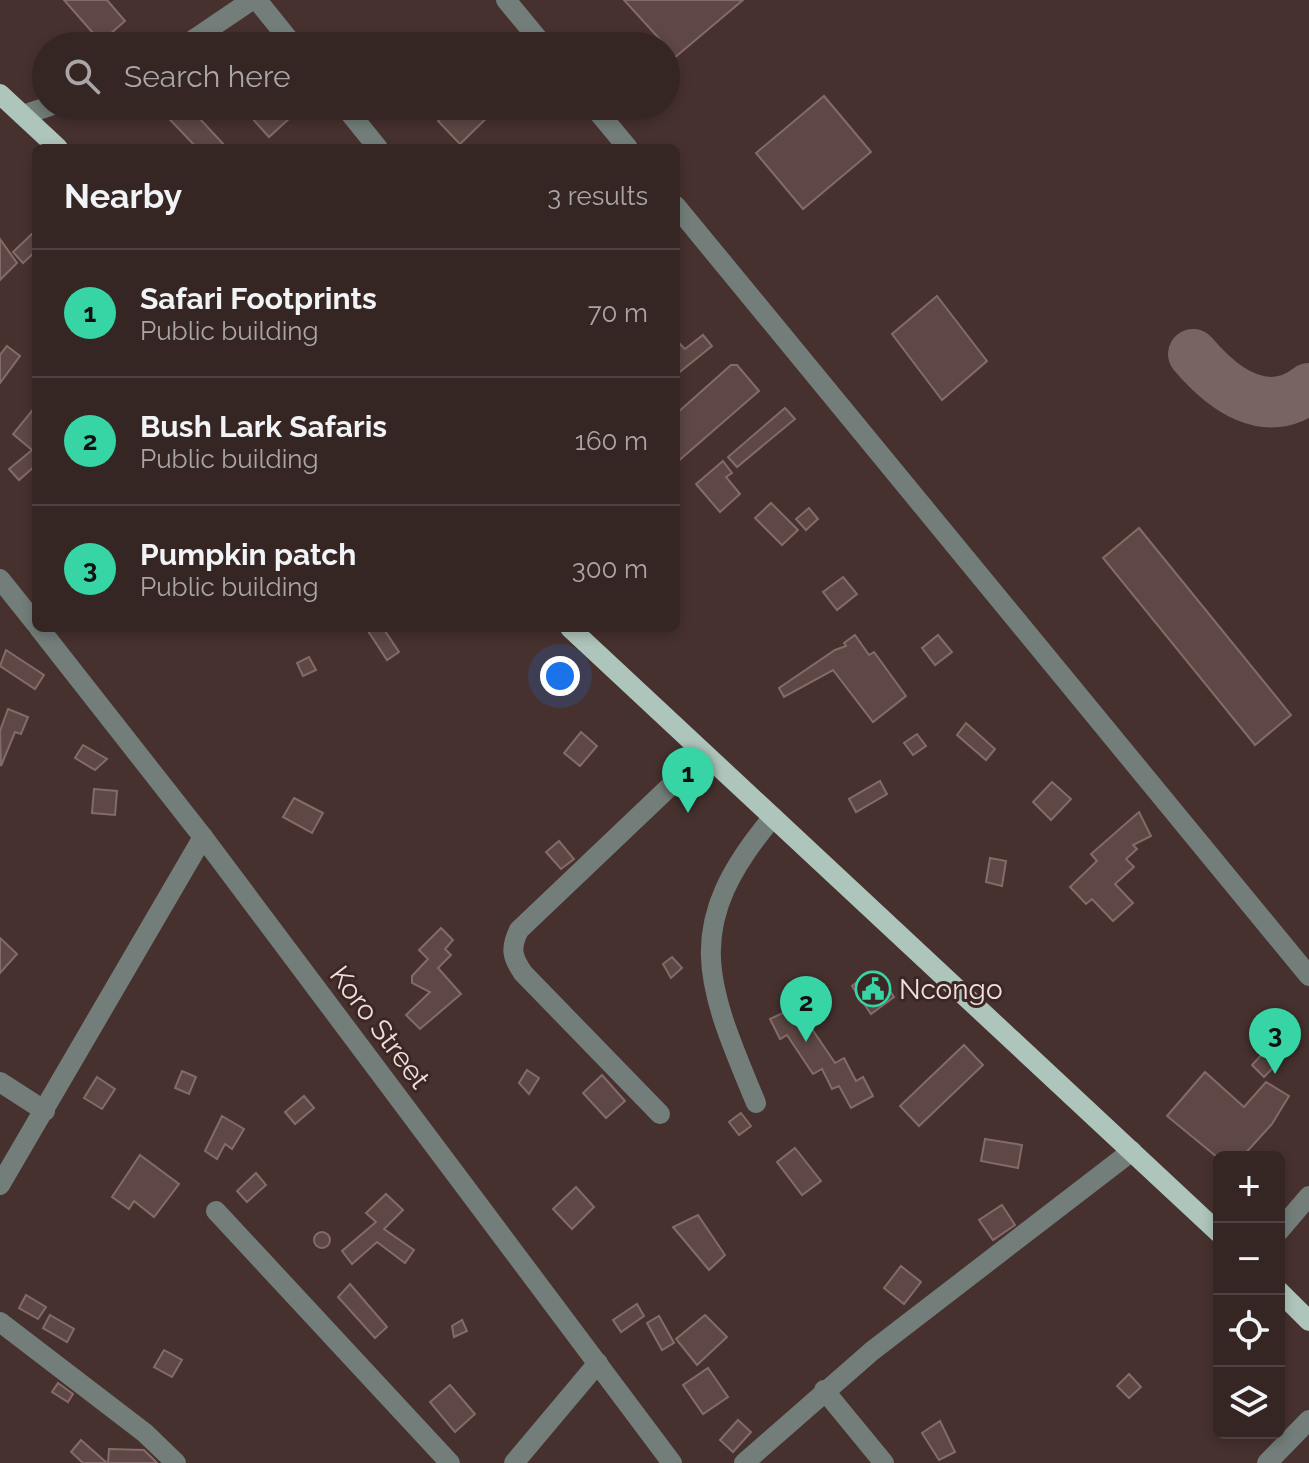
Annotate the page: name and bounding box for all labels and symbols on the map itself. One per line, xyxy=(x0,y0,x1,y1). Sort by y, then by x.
your location xyxy=(540,656,580,696)
pin: 1 xyxy=(662,747,714,813)
street label: Koro Street xyxy=(323,960,437,1095)
public building icon: Ncongo xyxy=(854,970,892,1008)
place label: Ncongo xyxy=(899,973,1003,1006)
pin: 2 xyxy=(780,976,832,1042)
pin: 3 xyxy=(1249,1008,1301,1074)

